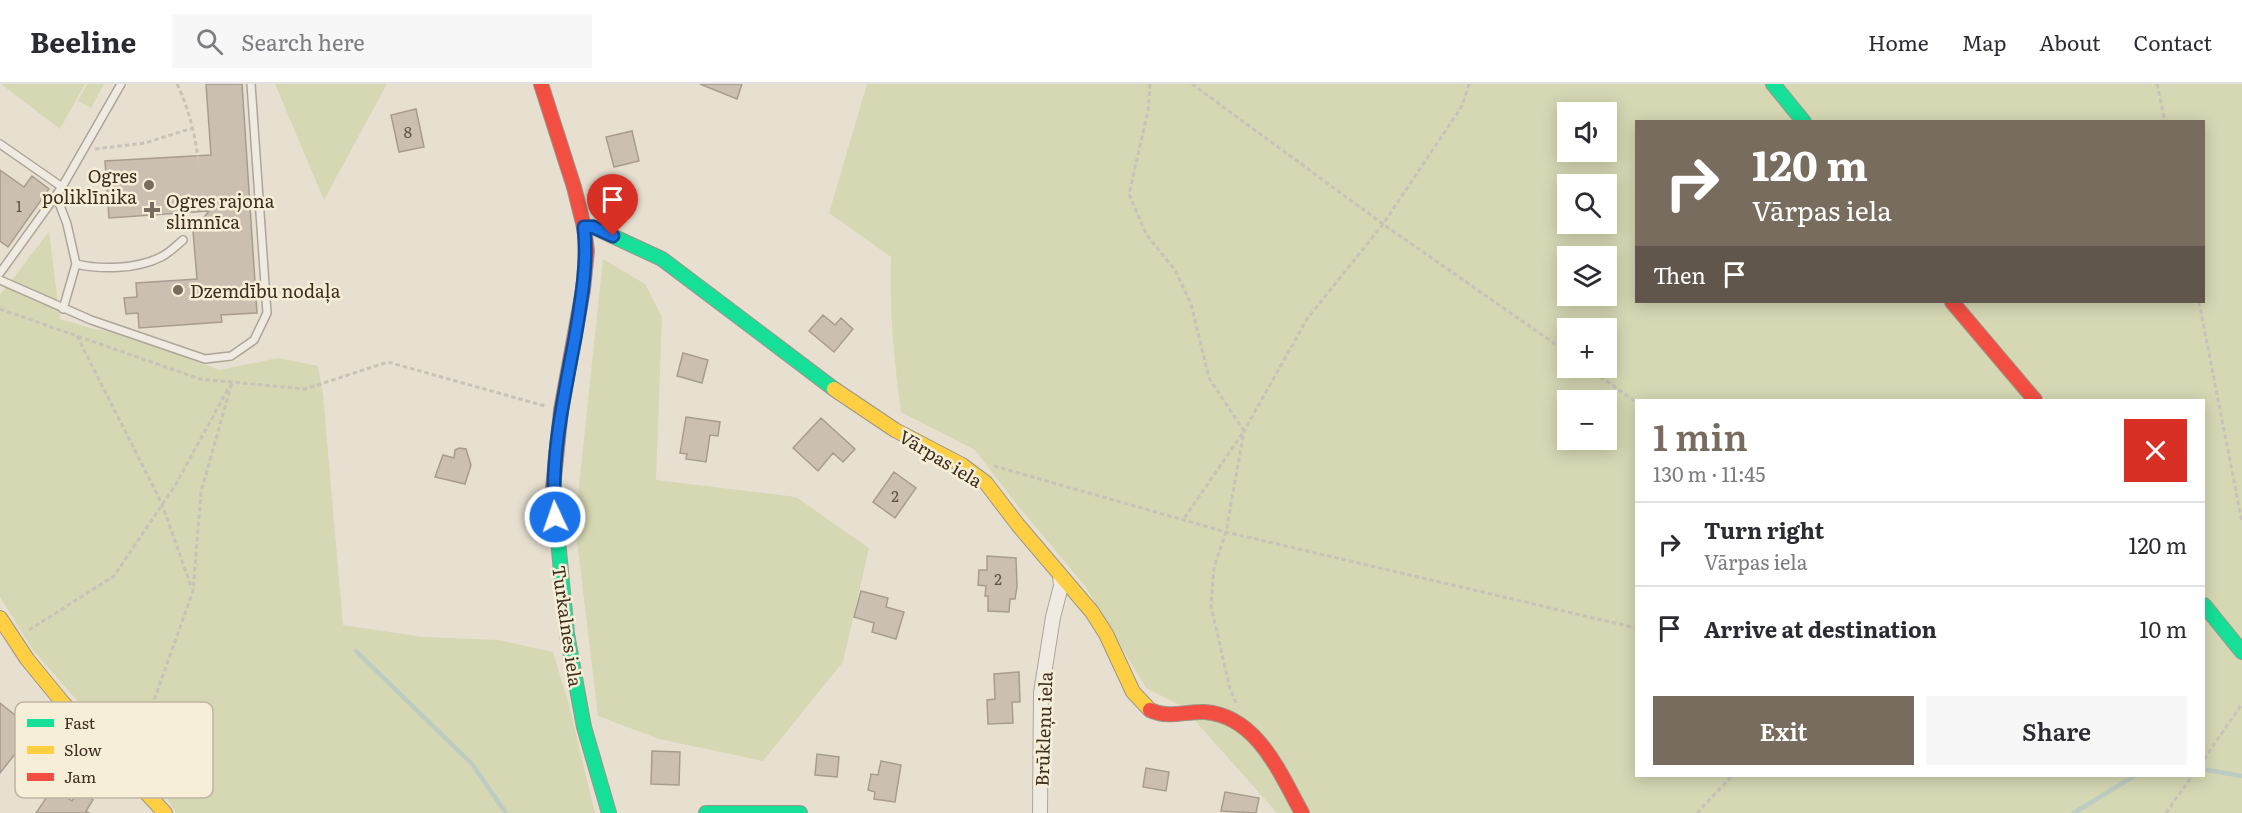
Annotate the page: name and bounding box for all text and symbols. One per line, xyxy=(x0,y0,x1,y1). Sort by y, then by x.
search box xyxy=(172,14,592,68)
text: Beeline xyxy=(30,20,136,62)
icon: search xyxy=(193,25,226,58)
text: Search here xyxy=(241,25,365,58)
text: Home xyxy=(1868,26,1929,57)
text: Map xyxy=(1962,26,2006,57)
text: About xyxy=(2039,26,2101,57)
text: Contact xyxy=(2134,26,2212,57)
map controls xyxy=(1557,102,1617,450)
button: sound xyxy=(1557,102,1617,162)
house number: 8 xyxy=(404,120,412,143)
text: 120 m xyxy=(1752,132,1868,194)
icon: right xyxy=(1653,144,1731,222)
place label: Ogres poliklīnika xyxy=(42,162,137,210)
pin xyxy=(587,174,638,236)
button: search xyxy=(1557,174,1617,234)
marker: Ogres poliklīnika xyxy=(142,178,156,192)
icon: arrive xyxy=(596,183,629,216)
place label: Ogres rajona slimnīca xyxy=(166,187,275,235)
text: Vārpas iela xyxy=(1752,189,1892,229)
house number: 1 xyxy=(16,194,22,217)
marker: Ogres rajona slimnīca xyxy=(143,201,161,219)
button: layers xyxy=(1557,246,1617,306)
text: Then xyxy=(1653,258,1706,291)
icon: arrive xyxy=(1718,258,1751,291)
place label: Dzemdību nodaļa xyxy=(190,277,341,304)
marker: Dzemdību nodaļa xyxy=(171,283,185,297)
button: + xyxy=(1557,318,1617,378)
button: − xyxy=(1557,390,1617,450)
text: 1 min xyxy=(1653,409,1748,462)
button: close xyxy=(2124,419,2187,482)
street label: Vārpas iela xyxy=(894,422,988,494)
text: 130 m · 11:45 xyxy=(1653,458,1765,488)
house number: 2 xyxy=(891,484,899,507)
position arrow xyxy=(523,485,587,549)
text: Turn right xyxy=(1704,513,1824,546)
icon: right xyxy=(1653,528,1686,561)
text: 120 m xyxy=(2128,528,2187,561)
text: Vārpas iela xyxy=(1704,546,1808,576)
street label: Turkalnes iela xyxy=(546,563,590,689)
house number: 2 xyxy=(994,567,1002,590)
icon: arrive xyxy=(1653,612,1686,645)
text: Arrive at destination xyxy=(1704,612,1937,645)
text: 10 m xyxy=(2140,612,2187,645)
street label: Brūkleņu iela xyxy=(1028,671,1059,787)
button: Exit xyxy=(1653,696,1914,765)
button: Share xyxy=(1926,696,2187,765)
legend xyxy=(15,702,213,798)
text: Fast xyxy=(64,710,96,734)
text: Slow xyxy=(64,737,102,761)
text: Jam xyxy=(64,764,97,788)

